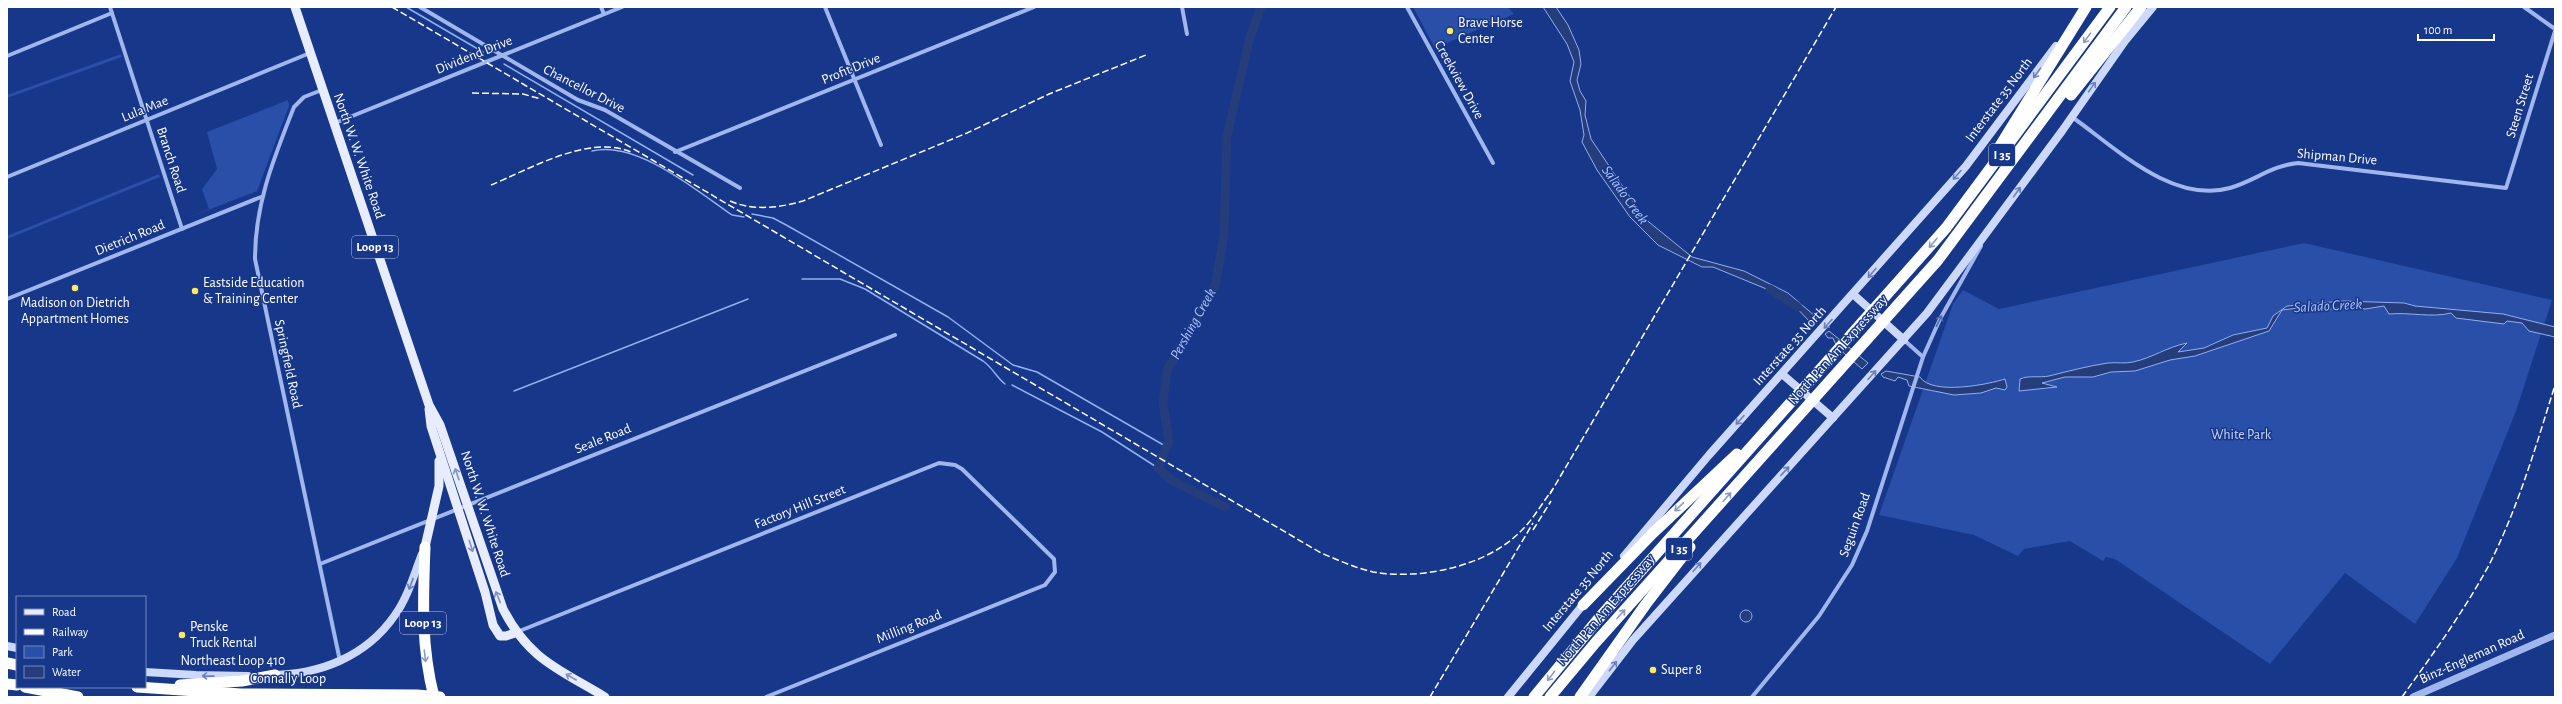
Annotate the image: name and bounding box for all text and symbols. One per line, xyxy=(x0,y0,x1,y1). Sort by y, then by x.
place label: Brave Horse Center xyxy=(1458,16,1523,46)
scale bar xyxy=(2418,16,2494,42)
text: 100 m xyxy=(2424,24,2452,36)
marker: Brave Horse Center xyxy=(1445,26,1455,36)
street label: Dividend Drive xyxy=(434,33,514,77)
one-way arrow xyxy=(2083,33,2091,44)
street label: Creekview Drive xyxy=(1432,38,1486,122)
street label: Profit Drive xyxy=(820,51,882,87)
street label: Interstate 35 North xyxy=(1963,55,2035,145)
street label: Chancellor Drive xyxy=(541,62,627,116)
one-way arrow xyxy=(2033,67,2041,78)
street label: Steen Street xyxy=(2504,72,2537,140)
one-way arrow xyxy=(2088,81,2096,92)
street label: North W. W. White Road xyxy=(331,91,387,221)
street label: Lula Mae xyxy=(120,93,170,125)
street label: Branch Road xyxy=(154,125,188,195)
road number: I 35 xyxy=(1989,144,2015,166)
street label: Shipman Drive xyxy=(2296,147,2378,167)
water label: Salado Creek xyxy=(1599,163,1651,227)
one-way arrow xyxy=(1953,170,1962,180)
one-way arrow xyxy=(2013,187,2021,198)
street label: Dietrich Road xyxy=(93,218,167,258)
road number: Loop 13 xyxy=(352,236,398,258)
one-way arrow xyxy=(1928,238,1938,248)
one-way arrow xyxy=(1868,268,1877,278)
place label: Eastside Education & Training Center xyxy=(203,276,304,306)
marker: Madison on Dietrich Appartment Homes xyxy=(70,283,80,293)
marker: Eastside Education & Training Center xyxy=(190,286,200,296)
water label: Pershing Creek xyxy=(1167,286,1219,362)
street label: North Pan Am Expressway xyxy=(1785,293,1891,407)
place label: Madison on Dietrich Appartment Homes xyxy=(20,296,130,326)
water label: Salado Creek xyxy=(2293,297,2363,315)
street label: Interstate 35 North xyxy=(1751,304,1829,388)
one-way arrow xyxy=(1936,316,1943,328)
street label: Springfield Road xyxy=(272,318,304,410)
one-way arrow xyxy=(1823,319,1832,329)
one-way arrow xyxy=(1867,370,1877,380)
one-way arrow xyxy=(1736,415,1745,425)
street label: Seale Road xyxy=(573,421,633,457)
park label: White Park xyxy=(2211,428,2272,442)
street label: North W. W. White Road xyxy=(458,449,512,579)
one-way arrow xyxy=(1780,466,1789,476)
one-way arrow xyxy=(453,468,460,481)
street label: Factory Hill Street xyxy=(753,482,848,532)
one-way arrow xyxy=(1722,491,1731,502)
street label: Seguin Road xyxy=(1837,491,1873,559)
one-way arrow xyxy=(1674,502,1684,512)
road number: I 35 xyxy=(1666,538,1692,560)
one-way arrow xyxy=(467,539,475,551)
street label: Interstate 35 North xyxy=(1540,548,1616,634)
street label: North Pan Am Expressway xyxy=(1554,552,1658,668)
one-way arrow xyxy=(1693,562,1702,573)
one-way arrow xyxy=(406,577,414,589)
one-way arrow xyxy=(494,592,502,604)
legend xyxy=(16,596,146,688)
text: Road xyxy=(52,606,76,618)
street label: Milling Road xyxy=(874,608,944,646)
one-way arrow xyxy=(1617,609,1626,619)
road number: Loop 13 xyxy=(400,612,446,634)
place label: Penske Truck Rental xyxy=(190,620,257,650)
text: Railway xyxy=(52,626,88,639)
street label: Binz-Engleman Road xyxy=(2417,628,2527,686)
marker: Penske Truck Rental xyxy=(177,630,187,640)
text: Park xyxy=(52,646,73,658)
one-way arrow xyxy=(421,649,429,662)
street label: Northeast Loop 410 xyxy=(181,654,285,668)
one-way arrow xyxy=(1609,661,1617,672)
place label: Super 8 xyxy=(1661,663,1702,677)
marker: Super 8 xyxy=(1648,665,1658,675)
text: Water xyxy=(52,666,81,678)
one-way arrow xyxy=(1547,670,1555,681)
one-way arrow xyxy=(202,672,215,679)
street label: Connally Loop xyxy=(250,672,326,686)
one-way arrow xyxy=(566,673,578,681)

